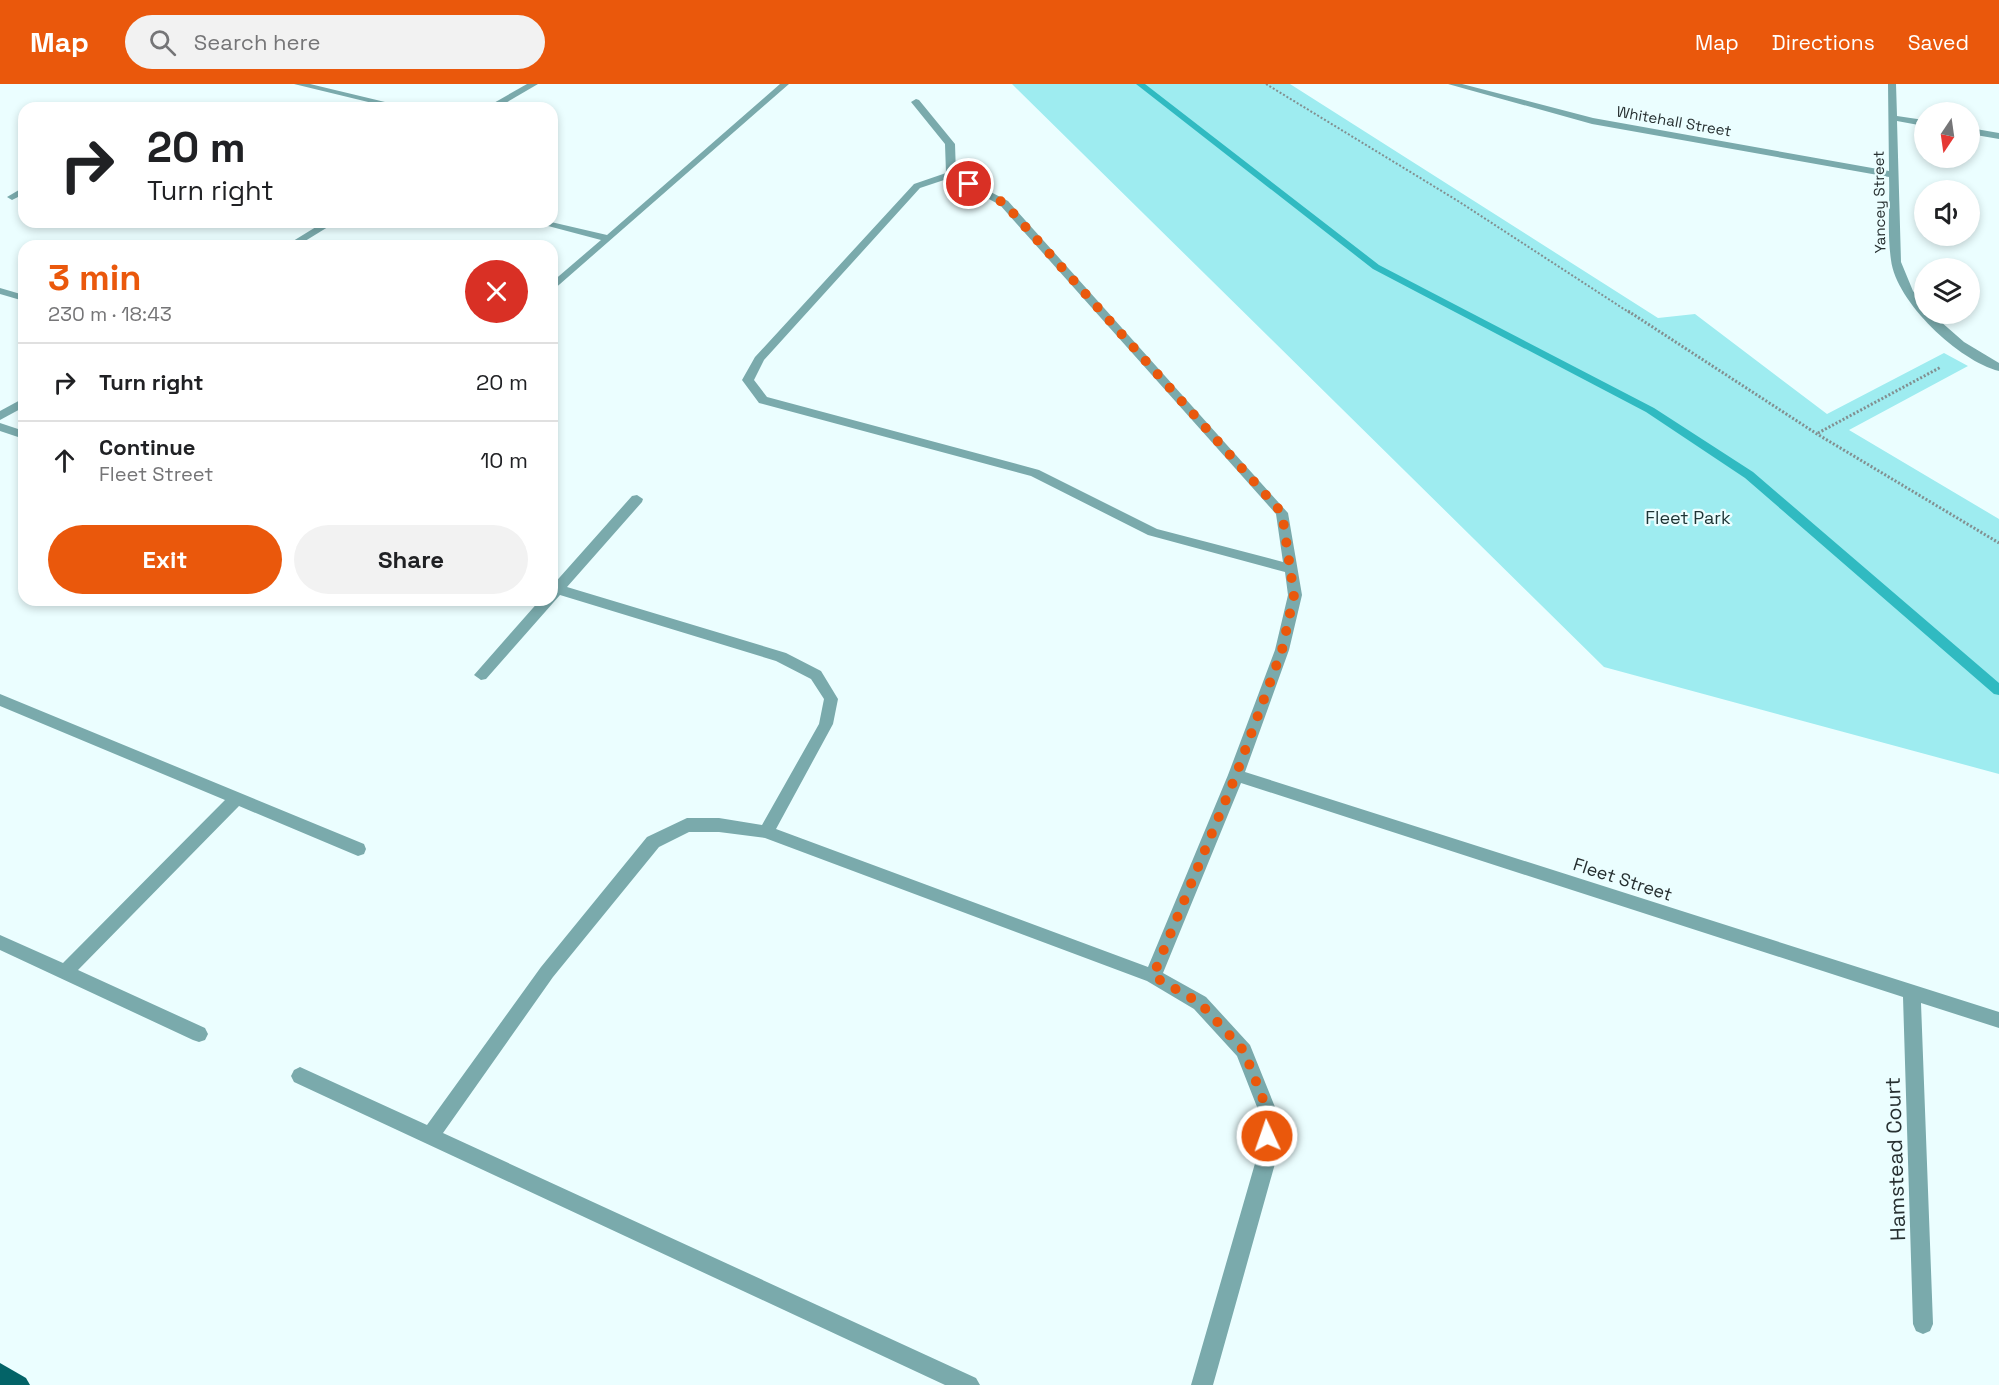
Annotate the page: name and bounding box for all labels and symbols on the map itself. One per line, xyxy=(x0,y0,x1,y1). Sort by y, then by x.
street label: Whitehall Street xyxy=(1615,102,1733,140)
north arrow xyxy=(1914,102,1980,168)
street label: Yancey Street xyxy=(1869,151,1889,253)
pin xyxy=(943,158,994,209)
park label: Fleet Park xyxy=(1645,506,1731,529)
street label: Fleet Street xyxy=(1570,852,1676,906)
street label: Hamstead Court xyxy=(1879,1077,1911,1241)
position arrow xyxy=(1235,1104,1299,1168)

